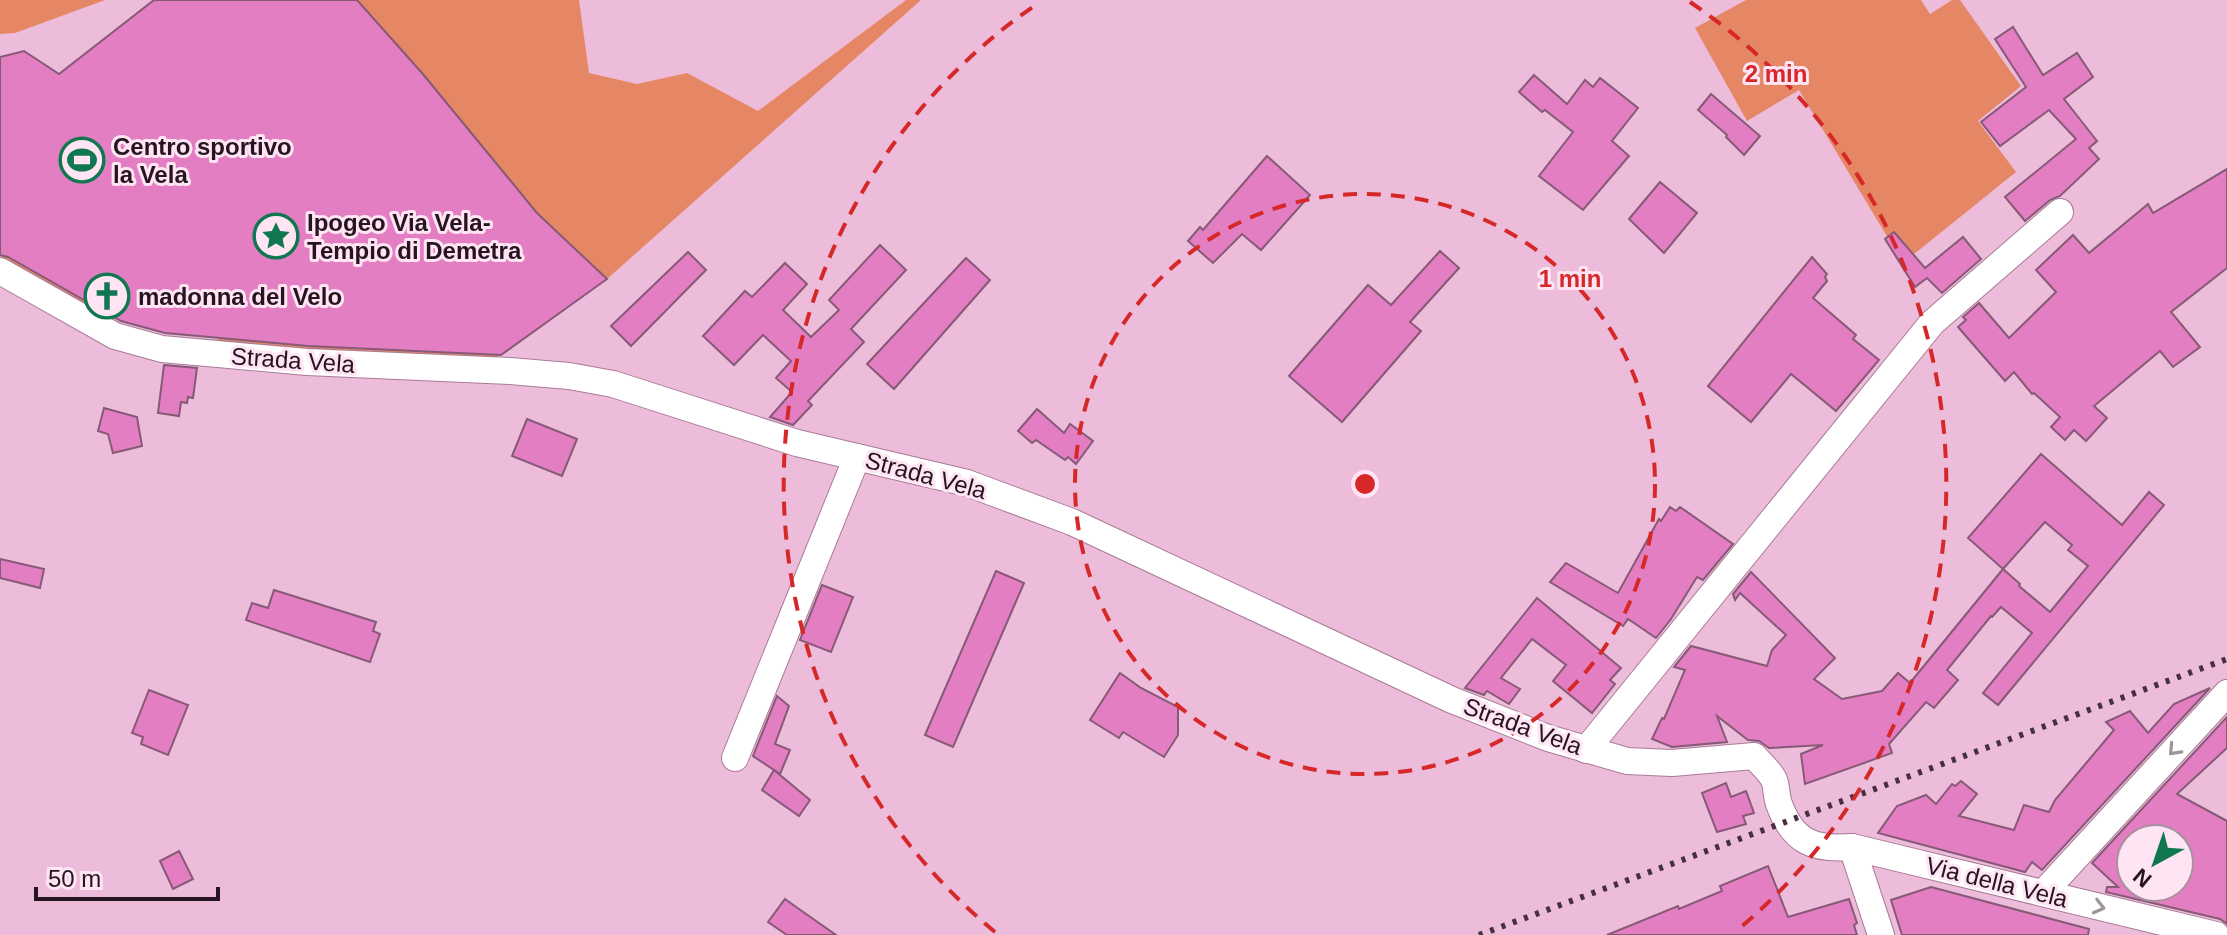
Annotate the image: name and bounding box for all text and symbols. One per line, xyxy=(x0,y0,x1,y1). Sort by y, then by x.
text: 2 min xyxy=(1745,60,1807,87)
place label: Centro sportivo la Vela xyxy=(113,133,292,188)
sports icon: Centro sportivo la Vela xyxy=(58,136,106,184)
place label: Ipogeo Via Vela- Tempio di Demetra xyxy=(307,209,522,264)
place icon: Ipogeo Via Vela- Tempio di Demetra xyxy=(252,212,300,260)
text: 1 min xyxy=(1539,265,1601,292)
church icon: madonna del Velo xyxy=(83,272,131,320)
place label: madonna del Velo xyxy=(138,283,342,310)
street label: Strada Vela xyxy=(230,342,356,378)
street label: Strada Vela xyxy=(863,446,990,504)
centre of rings xyxy=(1351,470,1379,498)
street label: Strada Vela xyxy=(1460,692,1587,760)
one-way arrow xyxy=(2170,741,2184,756)
north arrow xyxy=(2115,823,2195,903)
scale bar xyxy=(36,851,218,901)
street label: Via della Vela xyxy=(1923,851,2071,913)
text: N xyxy=(2128,863,2157,893)
text: 50 m xyxy=(48,865,101,892)
one-way arrow xyxy=(2092,897,2105,914)

